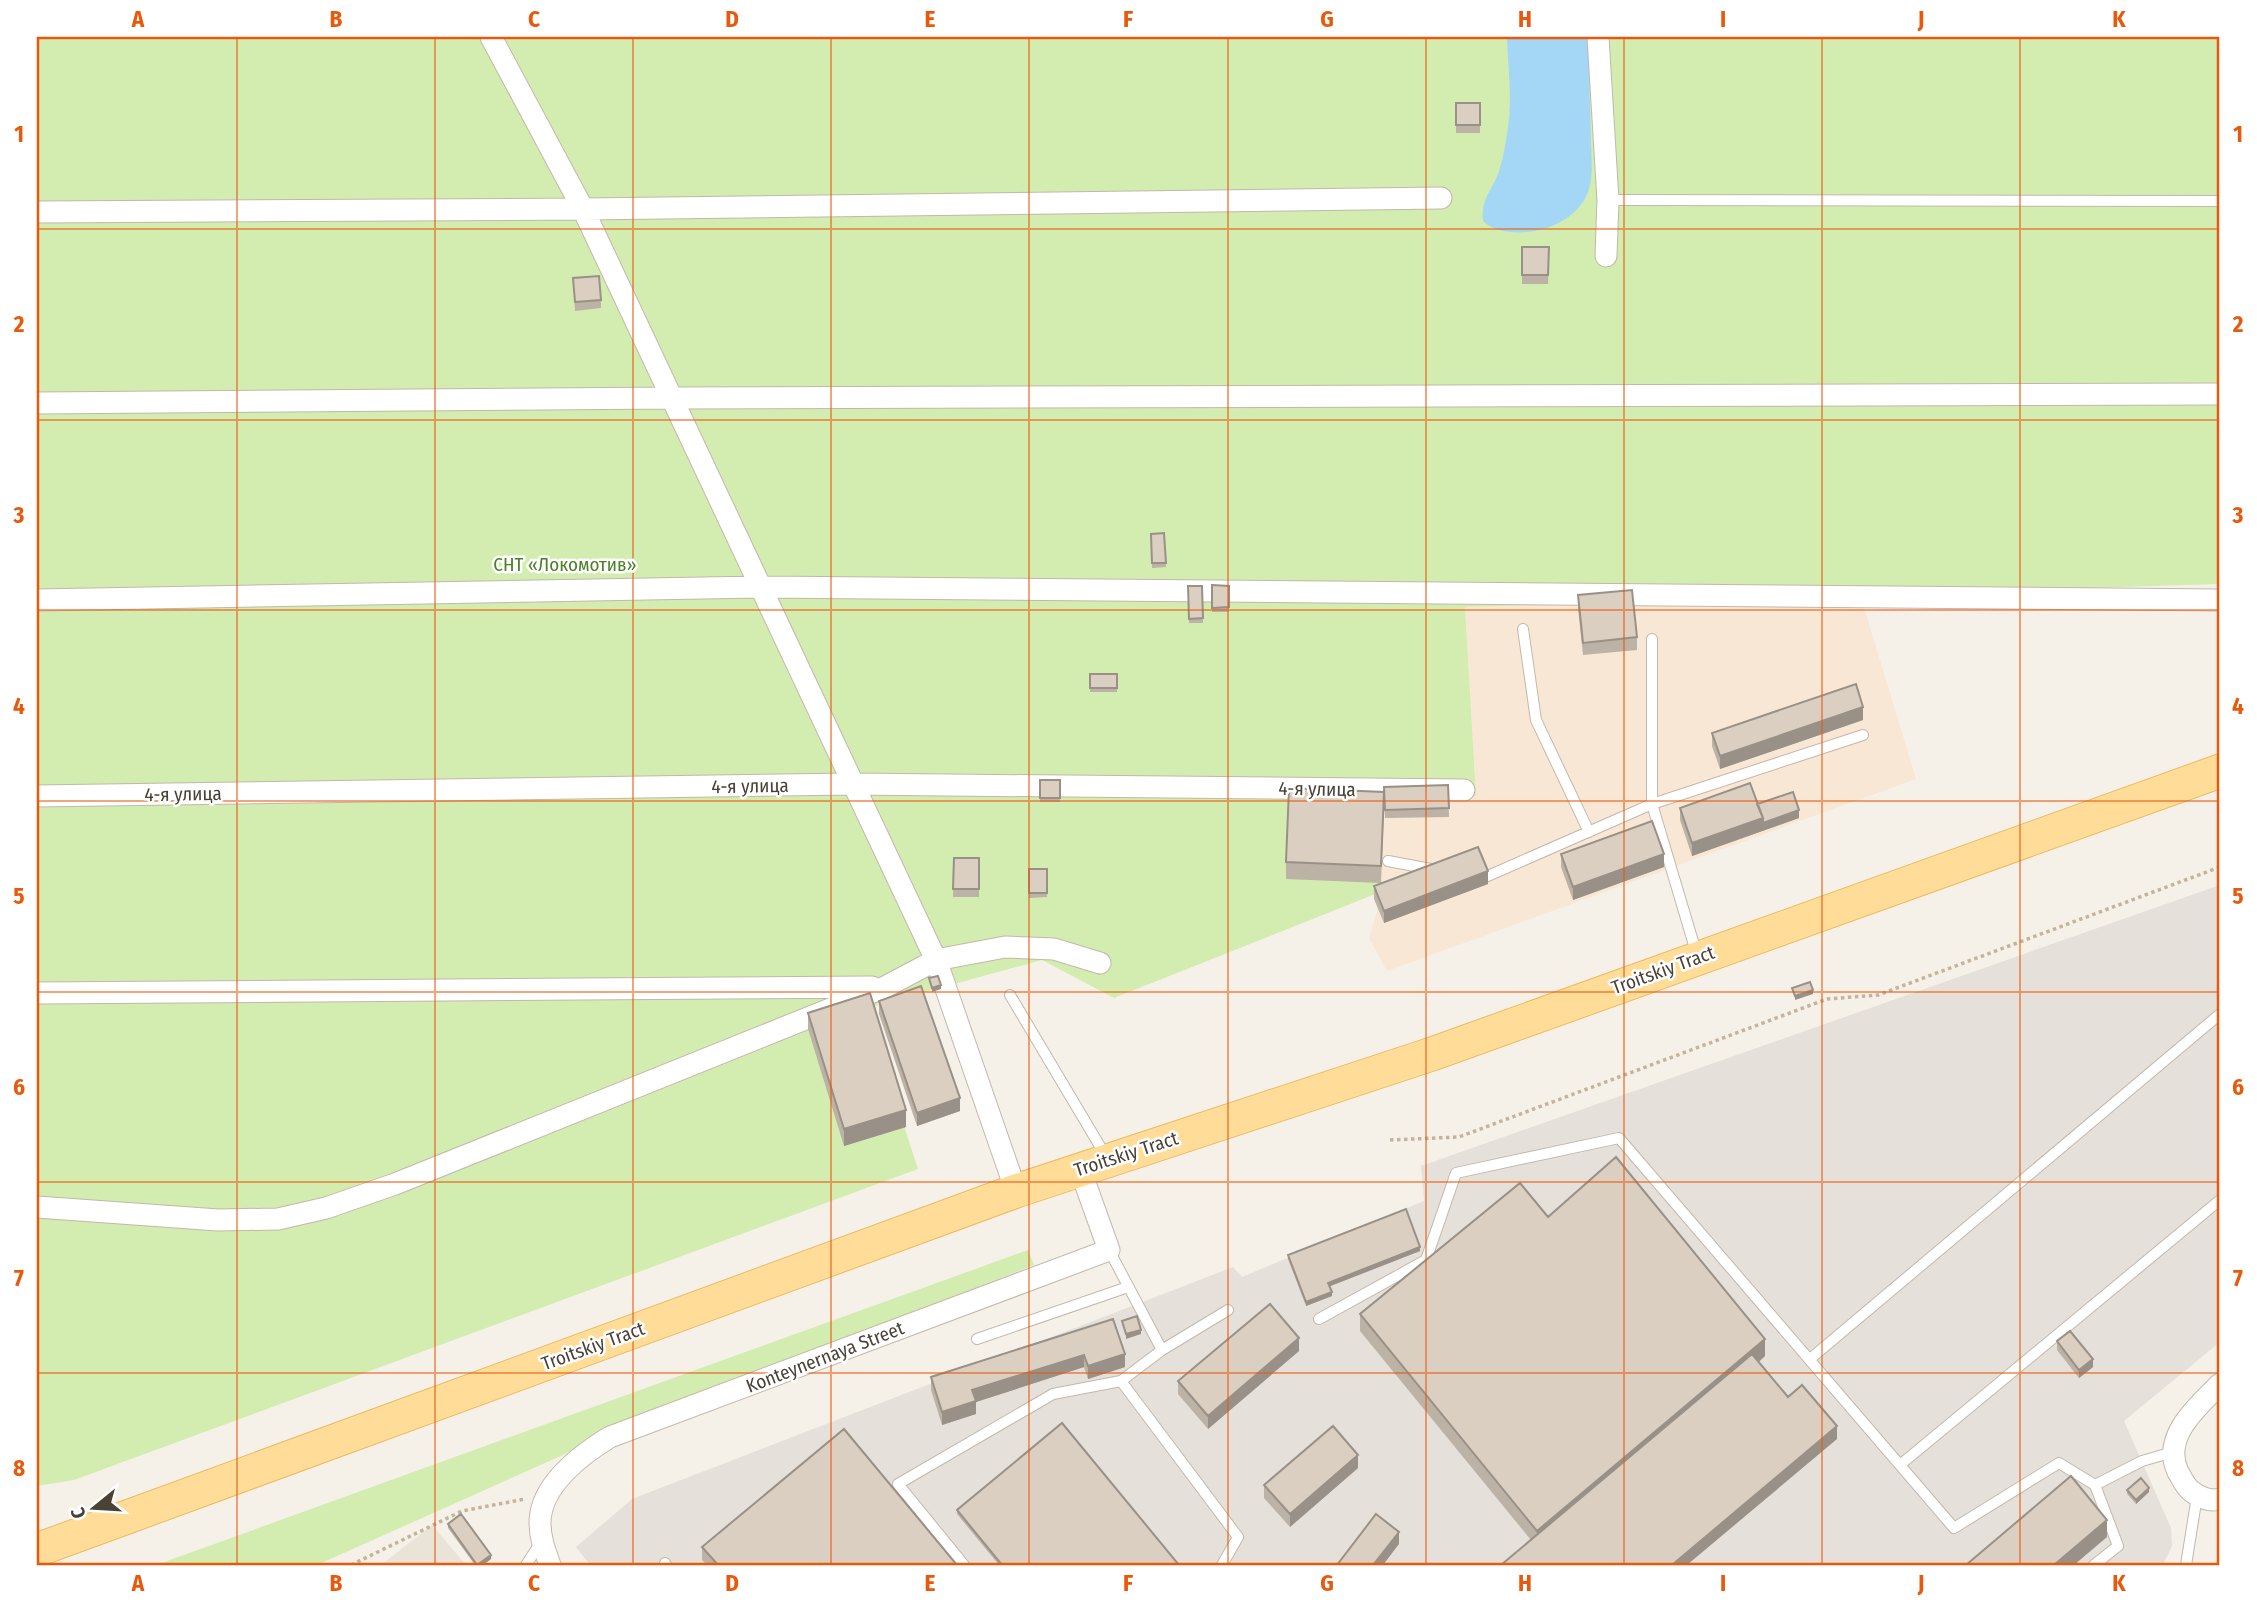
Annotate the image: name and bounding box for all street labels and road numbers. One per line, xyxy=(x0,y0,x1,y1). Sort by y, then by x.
street label: 4-я улица xyxy=(711,774,789,798)
street label: 4-я улица xyxy=(1278,777,1356,801)
street label: 4-я улица xyxy=(144,782,222,806)
street label: Troitskiy Tract xyxy=(1608,940,1718,999)
street label: Troitskiy Tract xyxy=(1071,1126,1182,1182)
street label: Troitskiy Tract xyxy=(538,1316,648,1375)
street label: Konteynernaya Street xyxy=(743,1316,908,1398)

